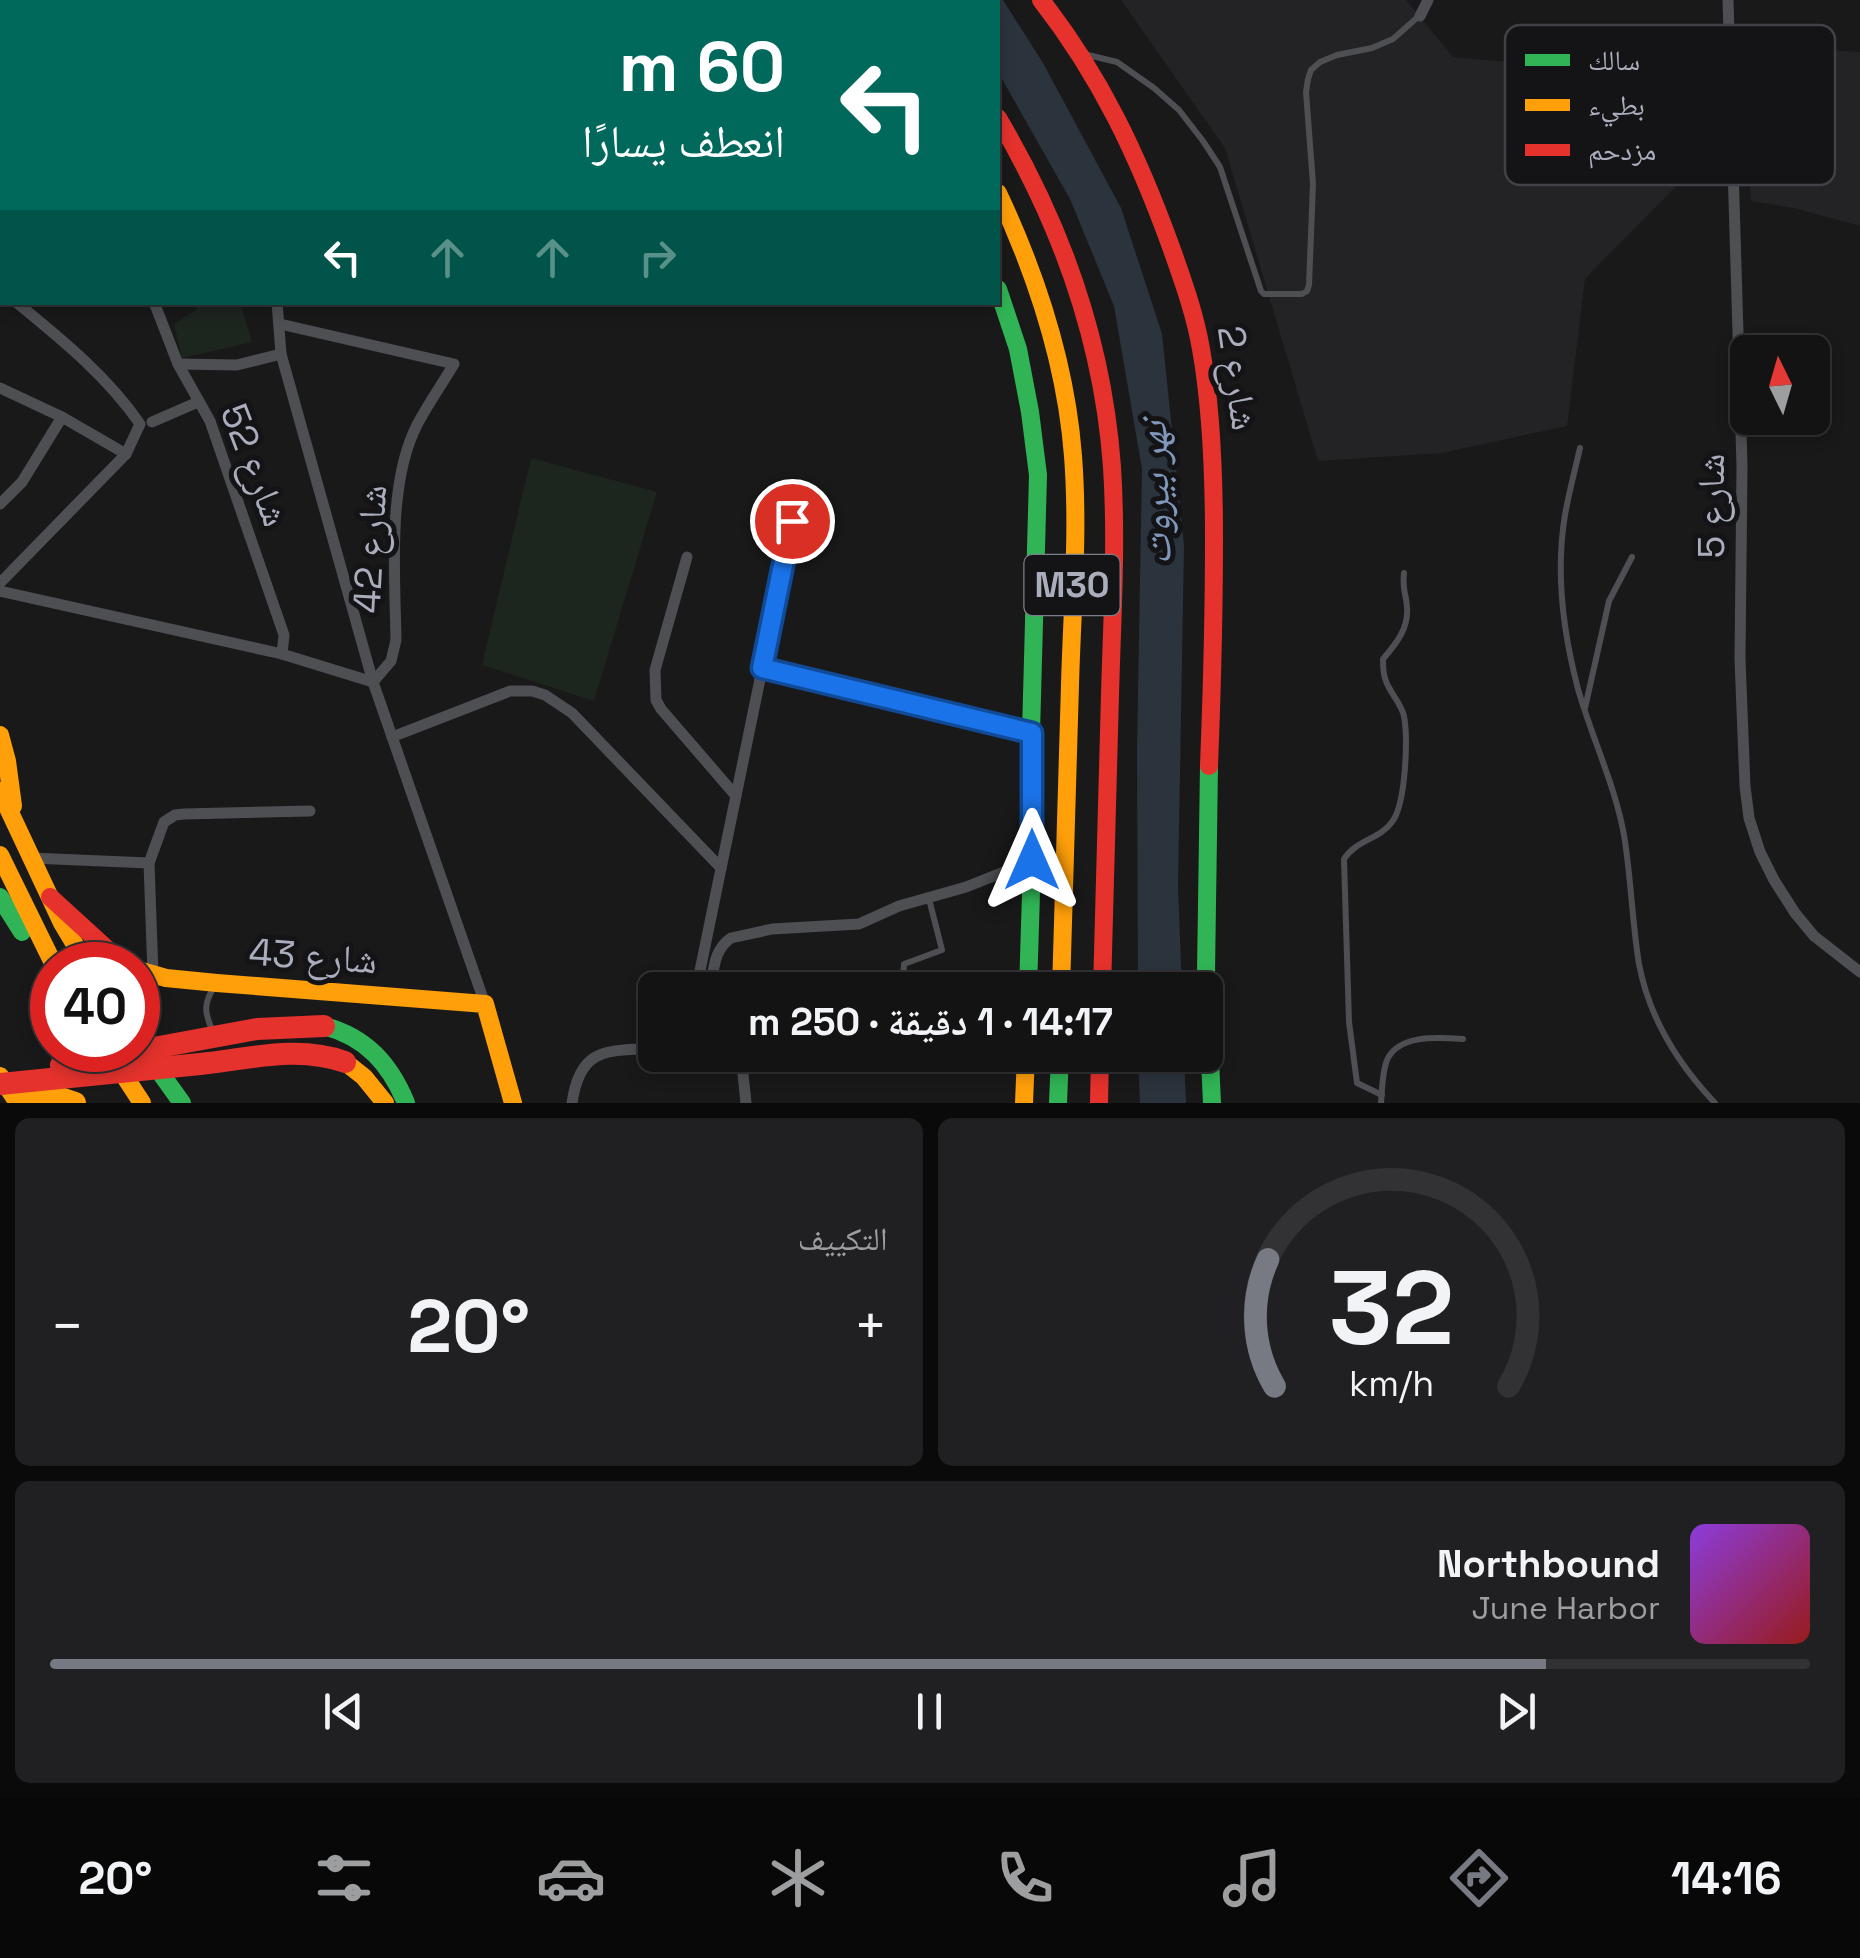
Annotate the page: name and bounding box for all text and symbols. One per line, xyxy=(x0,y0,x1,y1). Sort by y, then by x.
text: 60 m xyxy=(619,22,785,111)
legend xyxy=(1505,25,1835,185)
icon: left xyxy=(820,40,950,170)
text: سالك xyxy=(1588,42,1640,78)
text: بطيء xyxy=(1588,87,1645,128)
text: انعطف يسارًا xyxy=(582,113,785,170)
text: مزدحم xyxy=(1588,132,1656,169)
icon: left xyxy=(315,230,370,285)
icon: ahead xyxy=(420,230,475,285)
icon: ahead xyxy=(525,230,580,285)
icon: right xyxy=(630,230,685,285)
street label: شارع 2 xyxy=(1207,323,1269,433)
north arrow xyxy=(1730,335,1830,435)
map controls xyxy=(1730,335,1830,435)
street label: شارع 52 xyxy=(210,397,300,533)
water label: نهر بيروت xyxy=(1127,415,1183,566)
street label: شارع 5 xyxy=(1687,454,1735,558)
pin xyxy=(750,479,835,564)
street label: شارع 42 xyxy=(343,483,397,615)
icon: arrive xyxy=(765,494,820,549)
road number: M30 xyxy=(1024,555,1120,615)
position arrow xyxy=(980,808,1084,912)
street label: شارع 43 xyxy=(247,928,379,984)
speed limit sign: 40 xyxy=(30,942,160,1072)
text: 14:17 · 1 دقيقة · 250 m xyxy=(748,998,1113,1046)
text: التكييف xyxy=(798,1219,888,1259)
text: 32 xyxy=(1329,1242,1454,1374)
text: 20° xyxy=(407,1278,530,1374)
text: − xyxy=(50,1291,84,1361)
text: + xyxy=(853,1291,887,1361)
text: km/h xyxy=(1349,1361,1434,1406)
text: Northbound xyxy=(1437,1540,1660,1588)
text: June Harbor xyxy=(1472,1588,1660,1628)
icon: previous xyxy=(316,1684,371,1739)
icon: pause xyxy=(902,1684,957,1739)
icon: next xyxy=(1489,1684,1544,1739)
icon: filters xyxy=(309,1843,379,1913)
icon: car xyxy=(536,1843,606,1913)
icon: climate xyxy=(763,1843,833,1913)
icon: phone xyxy=(990,1843,1060,1913)
icon: music xyxy=(1217,1843,1287,1913)
icon: directions xyxy=(1444,1843,1514,1913)
text: 20° xyxy=(79,1850,152,1907)
text: 14:16 xyxy=(1671,1850,1782,1907)

